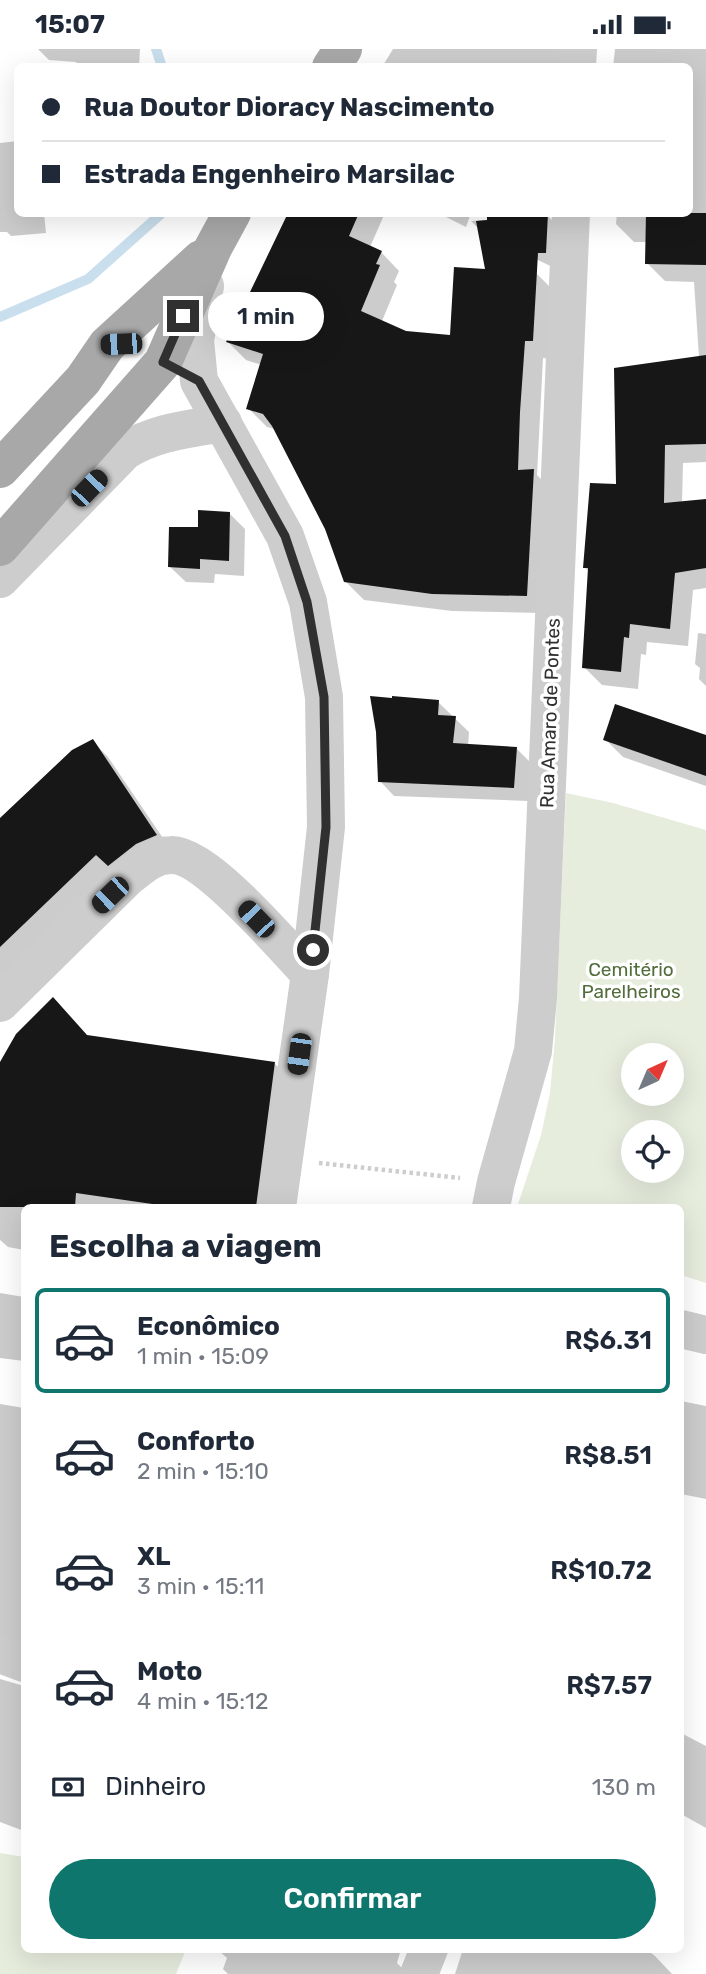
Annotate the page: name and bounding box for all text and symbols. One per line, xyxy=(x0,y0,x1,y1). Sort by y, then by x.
text: 15:07 xyxy=(35,9,105,40)
text: Rua Doutor Dioracy Nascimento xyxy=(84,92,495,123)
text: Estrada Engenheiro Marsilac xyxy=(84,159,455,190)
callout: 1 min xyxy=(208,292,323,341)
route end xyxy=(167,300,199,332)
text: 1 min xyxy=(237,302,295,330)
car xyxy=(100,333,143,355)
car xyxy=(67,466,112,510)
street label: Rua Amaro de Pontes xyxy=(535,618,565,808)
car xyxy=(88,873,133,917)
car xyxy=(234,897,279,941)
route start xyxy=(297,934,329,966)
park label: Cemitério Parelheiros xyxy=(581,958,681,1003)
car xyxy=(286,1032,313,1076)
north arrow xyxy=(621,1043,684,1106)
map controls xyxy=(621,1043,684,1183)
button: locate xyxy=(621,1120,684,1183)
text: Escolha a viagem xyxy=(49,1227,322,1265)
icon: car xyxy=(53,1309,116,1372)
text: Econômico xyxy=(137,1311,280,1342)
text: R$6.31 xyxy=(565,1325,652,1356)
text: 1 min · 15:09 xyxy=(137,1342,269,1370)
icon: car xyxy=(53,1424,116,1487)
text: Conforto xyxy=(137,1426,255,1457)
text: R$8.51 xyxy=(564,1440,652,1471)
text: 2 min · 15:10 xyxy=(137,1457,269,1485)
icon: car xyxy=(53,1539,116,1602)
text: XL xyxy=(137,1541,170,1572)
text: R$10.72 xyxy=(550,1555,652,1586)
text: 3 min · 15:11 xyxy=(137,1572,264,1600)
icon: car xyxy=(53,1654,116,1717)
text: Moto xyxy=(137,1656,202,1687)
text: R$7.57 xyxy=(566,1670,652,1701)
text: 4 min · 15:12 xyxy=(137,1687,268,1715)
icon: cash xyxy=(49,1768,87,1806)
text: Dinheiro xyxy=(105,1771,206,1802)
text: 130 m xyxy=(592,1773,656,1801)
button: Confirmar xyxy=(49,1859,656,1939)

